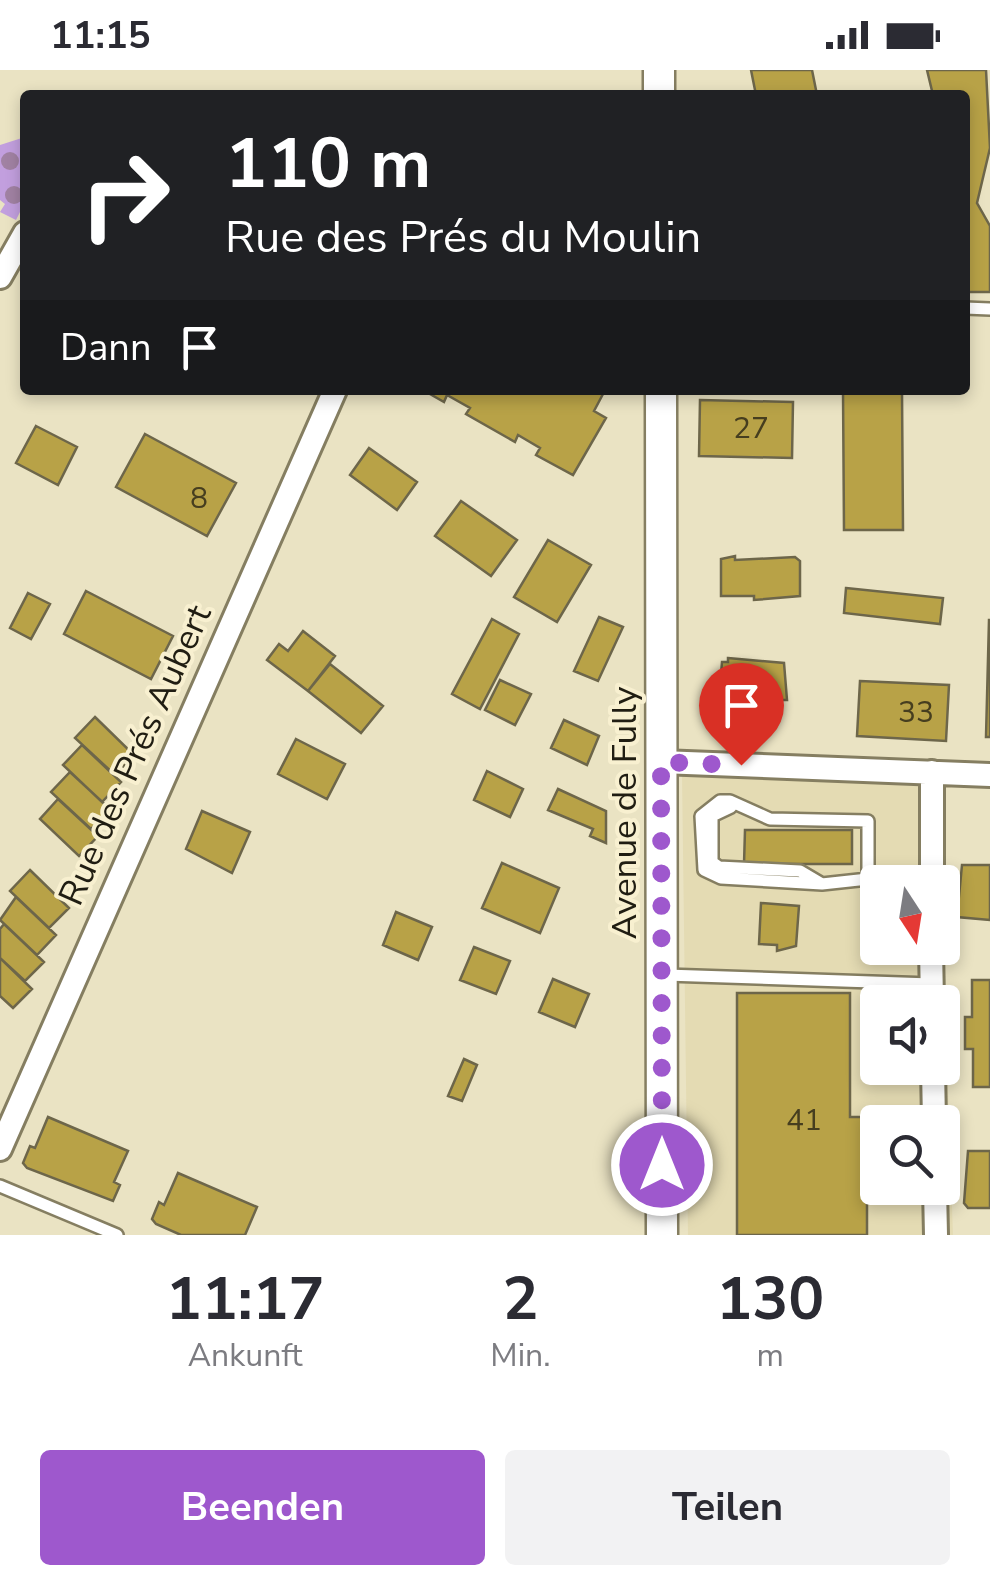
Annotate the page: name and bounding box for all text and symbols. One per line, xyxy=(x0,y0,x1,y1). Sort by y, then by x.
text: 11:15 xyxy=(50,10,151,61)
text: 110 m xyxy=(225,116,431,212)
icon: right xyxy=(60,130,190,260)
text: Rue des Prés du Moulin xyxy=(225,207,701,268)
icon: arrive xyxy=(172,320,227,375)
text: Dann xyxy=(60,322,152,373)
house number: 27 xyxy=(733,408,769,449)
house number: 8 xyxy=(190,478,208,519)
street label: Rue des Prés Aubert xyxy=(48,597,223,913)
pin xyxy=(699,663,784,766)
icon: arrive xyxy=(714,678,769,733)
street label: Avenue de Fully xyxy=(601,687,648,939)
house number: 33 xyxy=(898,692,934,733)
north arrow xyxy=(860,865,960,965)
map controls xyxy=(860,865,960,1205)
button: sound xyxy=(860,985,960,1085)
house number: 41 xyxy=(786,1100,822,1141)
button: search xyxy=(860,1105,960,1205)
position arrow xyxy=(610,1113,714,1217)
text: 11:17 xyxy=(166,1258,325,1340)
text: 2 xyxy=(502,1258,538,1340)
text: 130 xyxy=(716,1258,824,1340)
text: Ankunft xyxy=(188,1334,303,1377)
text: Min. xyxy=(490,1334,551,1377)
text: m xyxy=(757,1334,784,1377)
button: Beenden xyxy=(40,1450,485,1565)
button: Teilen xyxy=(505,1450,950,1565)

